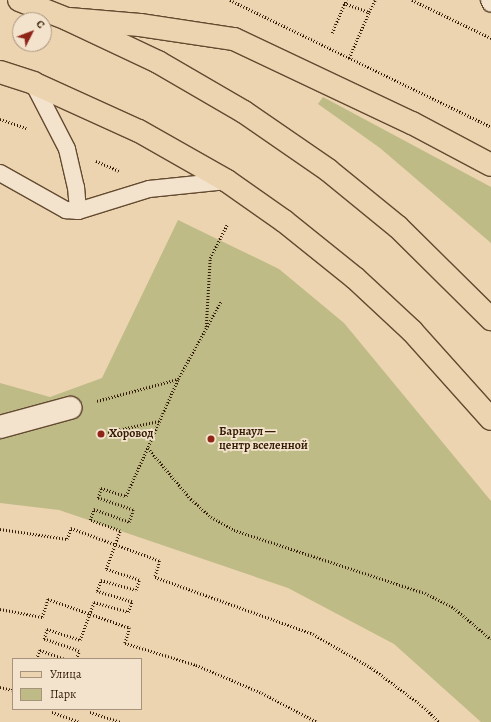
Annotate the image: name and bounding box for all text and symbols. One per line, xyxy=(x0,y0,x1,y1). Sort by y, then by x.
north arrow xyxy=(12,12,52,52)
text: С xyxy=(33,17,48,32)
place label: Барнаул — центр вселенной xyxy=(219,425,308,453)
place label: Хоровод xyxy=(109,427,153,441)
marker: Хоровод xyxy=(96,429,106,439)
marker: Барнаул — центр вселенной xyxy=(206,434,216,444)
legend xyxy=(12,658,142,710)
text: Улица xyxy=(50,666,81,682)
text: Парк xyxy=(50,686,76,702)

